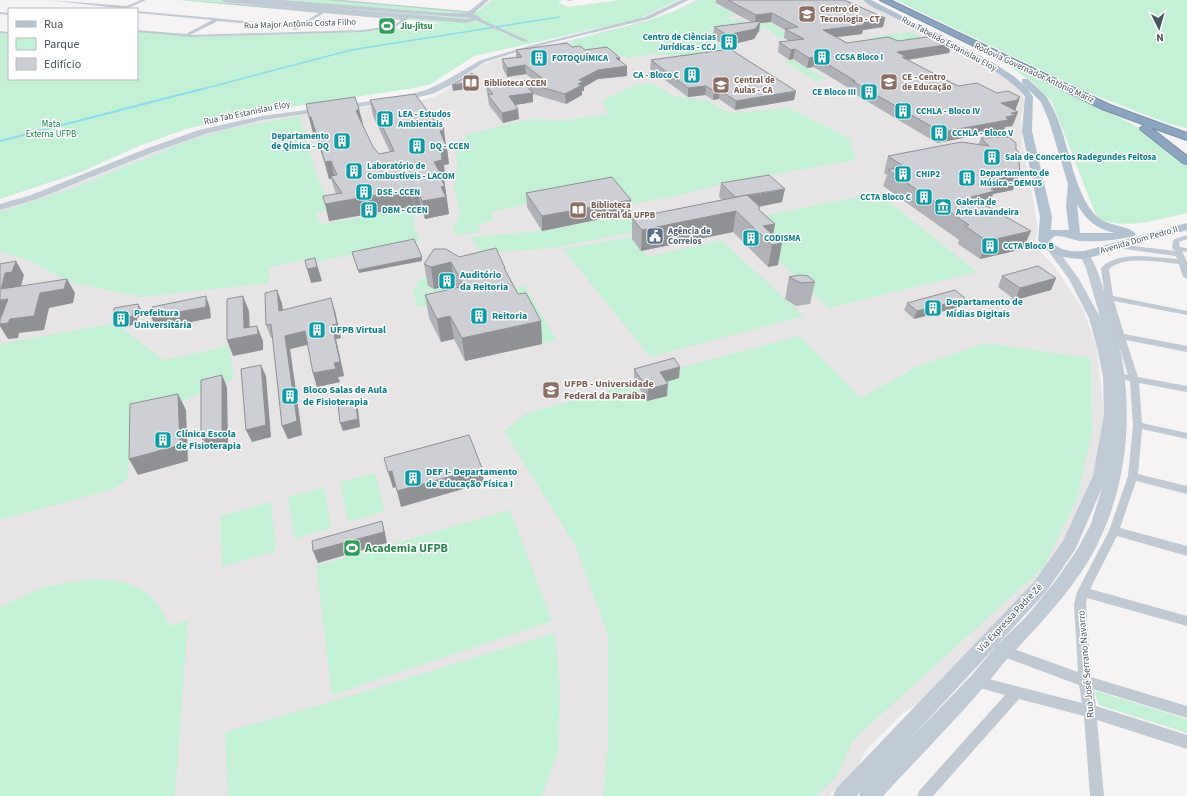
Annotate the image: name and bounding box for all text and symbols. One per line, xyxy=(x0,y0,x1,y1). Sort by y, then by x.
place label: Centro de Tecnologia - CT xyxy=(820,3,880,26)
school or university icon: Centro de Tecnologia - CT xyxy=(797,4,817,24)
legend xyxy=(8,8,138,80)
north arrow xyxy=(1139,8,1179,48)
street label: Rua Tabelião Estanislau Eloy xyxy=(899,13,1000,75)
text: Rua xyxy=(44,16,63,33)
street label: Rua Major Antônio Costa Filho xyxy=(244,16,357,32)
sports icon: Jiu-jitsu xyxy=(377,16,397,36)
place label: Jiu-jitsu xyxy=(400,20,433,33)
text: N xyxy=(1156,30,1164,45)
place label: Centro de Ciências Jurídicas - CCJ xyxy=(643,31,716,54)
building icon: Centro de Ciências Jurídicas - CCJ xyxy=(719,32,739,52)
text: Parque xyxy=(44,36,80,53)
street label: Rodovia Governador Antônio Mariz xyxy=(972,40,1096,107)
building icon: CCSA Bloco I xyxy=(812,47,832,67)
building icon: FOTOQUÍMICA xyxy=(529,48,549,68)
place label: CCSA Bloco I xyxy=(835,51,884,64)
place label: FOTOQUÍMICA xyxy=(552,52,609,65)
text: Edifício xyxy=(44,56,81,73)
building icon: CA - Bloco C xyxy=(682,65,702,85)
place label: CA - Bloco C xyxy=(633,69,680,82)
place label: CE - Centro de Educação xyxy=(902,71,951,94)
school or university icon: CE - Centro de Educação xyxy=(879,72,899,92)
library icon: Biblioteca CCEN xyxy=(461,73,481,93)
place label: Central de Aulas - CA xyxy=(733,74,775,97)
school or university icon: Central de Aulas - CA xyxy=(711,75,731,95)
place label: Biblioteca CCEN xyxy=(484,77,547,90)
building icon: CE Bloco III xyxy=(859,82,879,102)
place label: CE Bloco III xyxy=(812,86,856,99)
street label: Rua Tab Estanislau Eloy xyxy=(203,97,292,129)
building icon: CCHLA - Bloco IV xyxy=(893,101,913,121)
place label: CCHLA - Bloco IV xyxy=(916,105,981,118)
place label: LEA - Estudos Ambientais xyxy=(397,108,451,131)
building icon: LEA - Estudos Ambientais xyxy=(375,109,395,129)
park label: Mata Externa UFPB xyxy=(26,118,76,141)
building icon: CCHLA - Bloco V xyxy=(929,123,949,143)
place label: CCHLA - Bloco V xyxy=(952,127,1014,140)
place label: Departamento de Qímica - DQ xyxy=(271,130,330,153)
building icon: Departamento de Qímica - DQ xyxy=(332,131,352,151)
building icon: DQ - CCEN xyxy=(407,136,427,156)
place label: DQ - CCEN xyxy=(430,140,470,153)
building icon: Sala de Concertos Radegundes Feitosa xyxy=(982,147,1002,167)
place label: Sala de Concertos Radegundes Feitosa xyxy=(1005,151,1157,164)
place label: Laboratório de Combustíveis - LACOM xyxy=(367,160,455,183)
building icon: Laboratório de Combustíveis - LACOM xyxy=(344,161,364,181)
building icon: CHIP2 xyxy=(893,164,913,184)
place label: Departamento de Música - DEMUS xyxy=(980,167,1050,190)
place label: CHIP2 xyxy=(916,168,940,181)
building icon: Departamento de Música - DEMUS xyxy=(957,168,977,188)
building icon: DSE - CCEN xyxy=(354,182,374,202)
place label: DSE - CCEN xyxy=(377,186,420,199)
building icon: CCTA Bloco C xyxy=(914,187,934,207)
place label: CCTA Bloco C xyxy=(860,191,912,204)
place label: Galeria de Arte Lavandeira xyxy=(955,196,1019,219)
museum icon: Galeria de Arte Lavandeira xyxy=(933,197,953,217)
place label: Biblioteca Central da UFPB xyxy=(591,199,656,222)
building icon: DBM - CCEN xyxy=(359,200,379,220)
library icon: Biblioteca Central da UFPB xyxy=(568,200,588,220)
place label: DBM - CCEN xyxy=(382,204,428,217)
street label: Avenida Dom Pedro II xyxy=(1099,223,1179,257)
place label: Agência de Correios xyxy=(667,225,711,248)
public building icon: Agência de Correios xyxy=(645,226,665,246)
building icon: CODISMA xyxy=(741,228,761,248)
place label: CODISMA xyxy=(764,232,801,245)
building icon: CCTA Bloco B xyxy=(980,236,1000,256)
place label: CCTA Bloco B xyxy=(1003,240,1054,253)
place label: Auditório da Reitoria xyxy=(459,268,508,294)
building icon: Auditório da Reitoria xyxy=(437,271,457,291)
place label: Departamento de Mídias Digitais xyxy=(946,295,1023,321)
building icon: Departamento de Mídias Digitais xyxy=(923,298,943,318)
place label: Prefeitura Universitária xyxy=(134,306,191,332)
building icon: Reitoria xyxy=(469,306,489,326)
building icon: Prefeitura Universitária xyxy=(111,309,131,329)
place label: Reitoria xyxy=(492,309,527,323)
building icon: UFPB Virtual xyxy=(307,320,327,340)
place label: UFPB Virtual xyxy=(330,323,386,337)
place label: UFPB - Universidade Federal da Paraíba xyxy=(564,377,654,403)
school or university icon: UFPB - Universidade Federal da Paraíba xyxy=(541,380,561,400)
place label: Bloco Salas de Aula de Fisioterapia xyxy=(303,383,387,409)
building icon: Bloco Salas de Aula de Fisioterapia xyxy=(280,386,300,406)
place label: Clínica Escola de Fisioterapia xyxy=(176,427,241,453)
building icon: Clínica Escola de Fisioterapia xyxy=(153,430,173,450)
place label: DEF I- Departamento de Educação Física I xyxy=(426,465,518,491)
building icon: DEF I- Departamento de Educação Física I xyxy=(403,468,423,488)
sports icon: Academia UFPB xyxy=(342,538,362,558)
place label: Academia UFPB xyxy=(364,540,448,557)
street label: Via Expressa Padre Zé xyxy=(974,580,1046,656)
street label: Rua José Serrano Navarro xyxy=(1074,610,1098,718)

